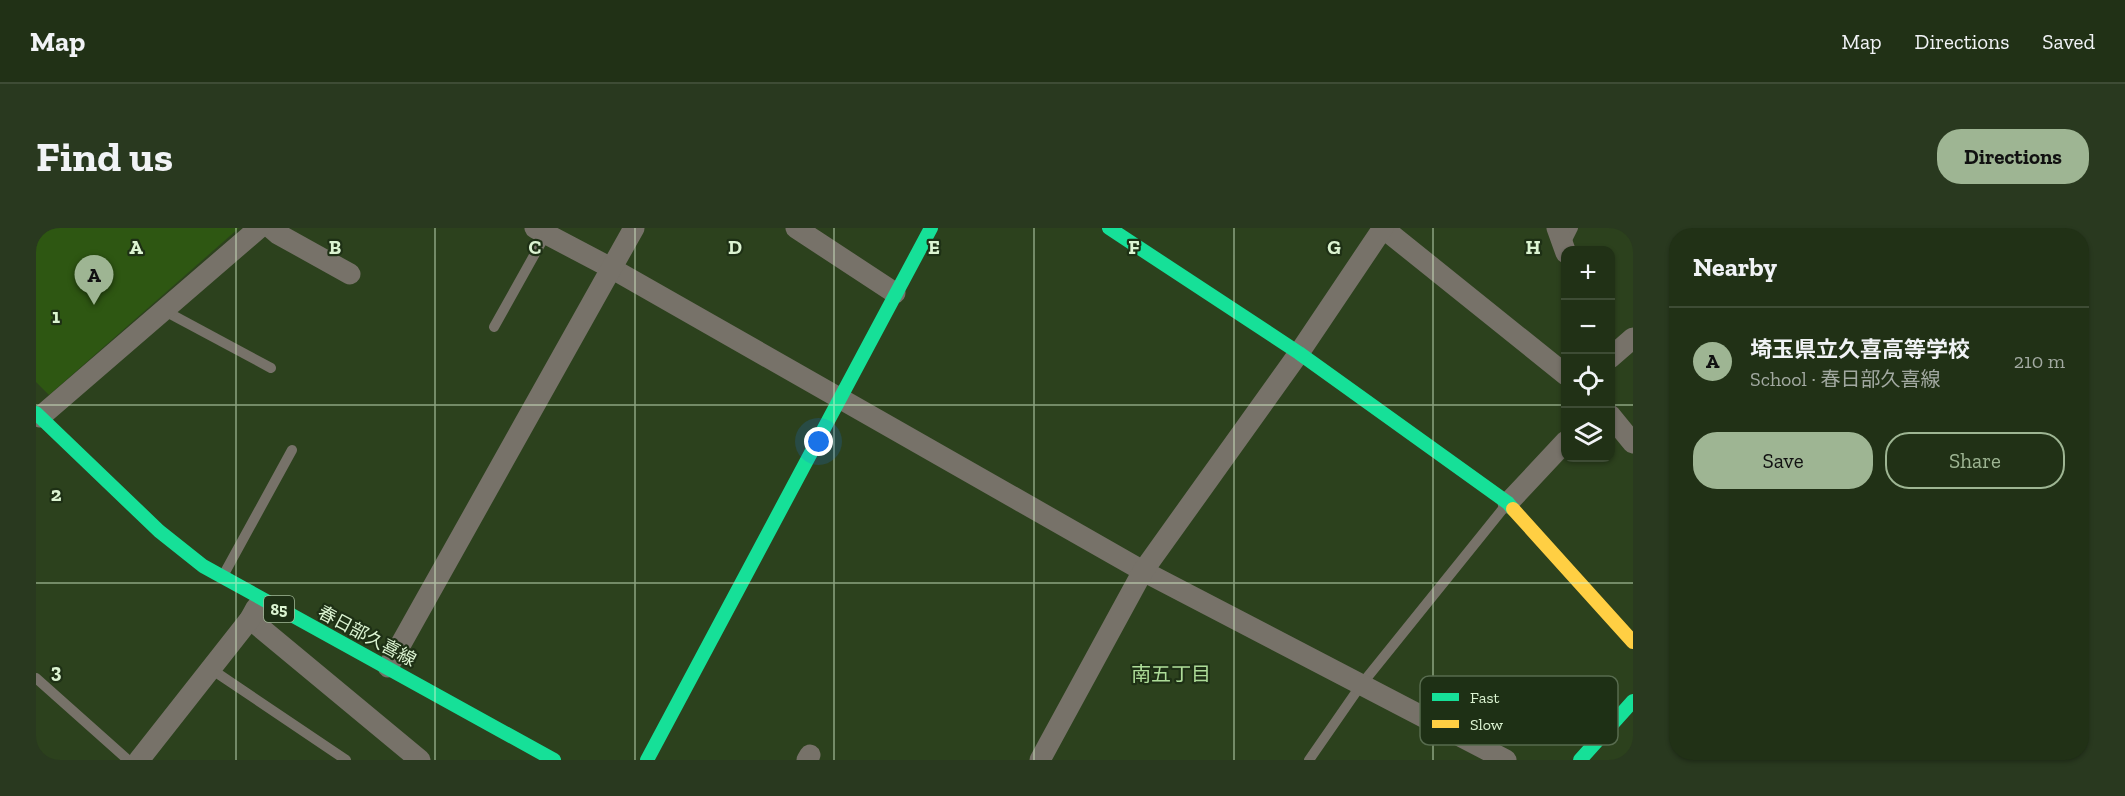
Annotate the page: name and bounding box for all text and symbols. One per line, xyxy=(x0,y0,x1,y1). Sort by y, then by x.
text: Map xyxy=(30,25,85,58)
text: Map xyxy=(1842,29,1882,54)
text: Directions xyxy=(1915,29,2009,54)
text: Saved xyxy=(2042,29,2095,54)
button: Directions xyxy=(1937,129,2089,184)
text: Find us xyxy=(36,131,173,182)
text: A xyxy=(129,235,143,259)
text: B xyxy=(329,235,341,259)
text: C xyxy=(529,235,542,259)
text: D xyxy=(728,235,742,259)
text: E xyxy=(928,235,940,259)
text: F xyxy=(1128,235,1140,259)
text: G xyxy=(1327,235,1341,259)
text: H xyxy=(1525,235,1541,259)
map controls xyxy=(1561,246,1615,462)
button: + xyxy=(1561,246,1615,300)
text: Nearby xyxy=(1693,251,1777,283)
pin: A xyxy=(74,256,114,305)
button: − xyxy=(1561,300,1615,354)
text: 1 xyxy=(52,304,60,328)
text: 埼玉県立久喜高等学校 xyxy=(1750,336,1970,363)
text: A xyxy=(1706,349,1719,373)
text: 210 m xyxy=(2014,349,2065,373)
button: locate xyxy=(1561,354,1615,408)
text: School · 春日部久喜線 xyxy=(1750,367,1940,391)
button: layers xyxy=(1561,408,1615,462)
your location xyxy=(804,427,833,456)
button: Save xyxy=(1693,432,1873,489)
button: Share xyxy=(1885,432,2065,489)
text: 2 xyxy=(51,482,62,506)
road number: 85 xyxy=(264,596,294,622)
street label: 春日部久喜線 xyxy=(314,601,420,671)
text: 3 xyxy=(51,659,62,683)
district label: 南五丁目 xyxy=(1131,662,1211,686)
legend xyxy=(1420,676,1618,745)
text: Fast xyxy=(1470,688,1499,707)
text: Slow xyxy=(1470,715,1504,734)

